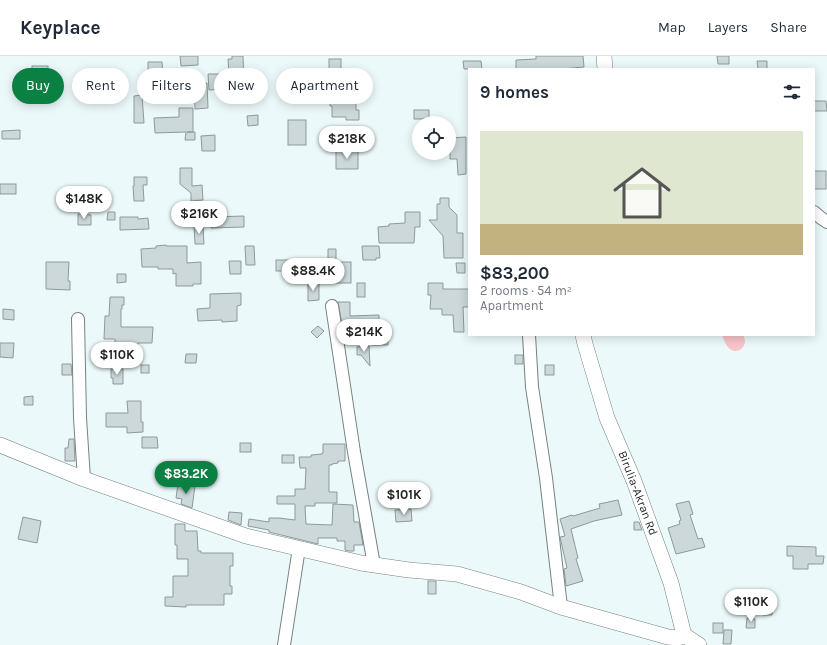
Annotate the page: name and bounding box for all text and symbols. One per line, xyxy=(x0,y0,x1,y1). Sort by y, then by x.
text: Keyplace xyxy=(20,17,101,39)
text: Map xyxy=(658,19,686,36)
text: Layers xyxy=(708,19,748,36)
text: Share xyxy=(770,19,807,36)
chip: Buy xyxy=(12,68,64,104)
chip: Rent xyxy=(72,68,129,104)
chip: Filters xyxy=(137,68,206,104)
chip: New xyxy=(214,68,268,104)
chip: Apartment xyxy=(276,68,373,104)
icon: filters xyxy=(781,81,803,103)
text: 9 homes xyxy=(480,82,549,102)
map controls xyxy=(412,116,456,160)
button: locate xyxy=(412,116,456,160)
pin: $218K xyxy=(319,126,375,160)
text: $218K xyxy=(328,131,366,146)
icon: home xyxy=(606,157,678,229)
pin: $148K xyxy=(56,186,112,220)
text: $148K xyxy=(65,191,103,206)
pin: $216K xyxy=(171,201,227,235)
text: $216K xyxy=(180,206,218,221)
pin: $88.4K xyxy=(280,258,346,292)
text: $88.4K xyxy=(291,263,335,278)
text: $83,200 xyxy=(480,263,549,283)
text: 2 rooms · 54 m² xyxy=(480,283,572,298)
text: Apartment xyxy=(480,298,543,313)
pin: $214K xyxy=(336,319,392,353)
text: $214K xyxy=(345,324,383,339)
pin: $110K xyxy=(89,342,145,376)
text: $110K xyxy=(100,347,134,362)
street label: Birulia-Akran Rd xyxy=(615,449,661,537)
pin: $83.2K xyxy=(153,461,219,495)
text: $83.2K xyxy=(164,466,208,481)
pin: $101K xyxy=(376,482,432,516)
text: $101K xyxy=(387,487,421,502)
pin: $110K xyxy=(723,589,779,623)
text: $110K xyxy=(734,594,768,609)

